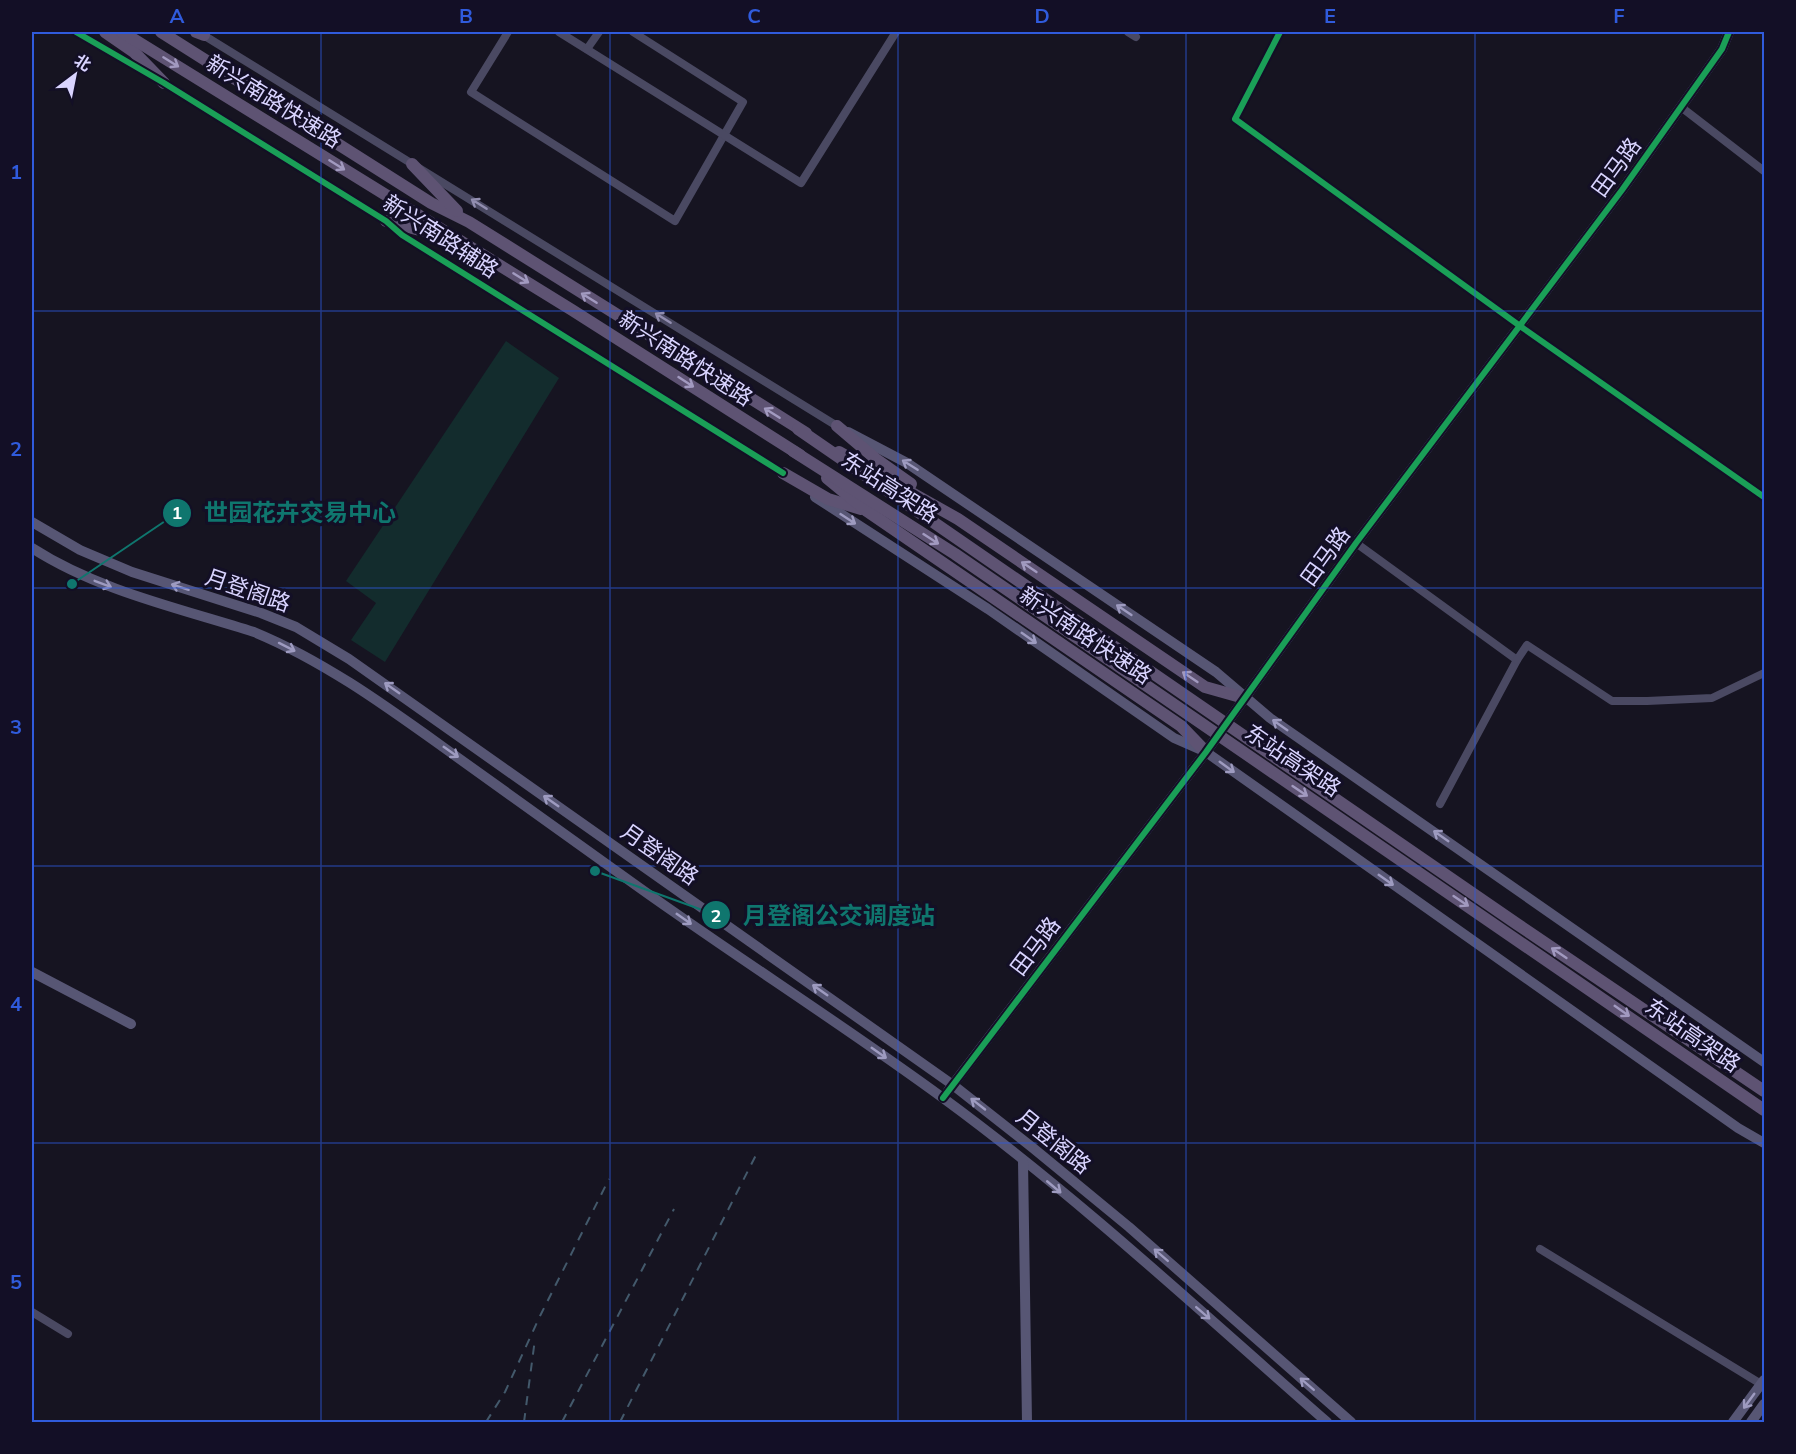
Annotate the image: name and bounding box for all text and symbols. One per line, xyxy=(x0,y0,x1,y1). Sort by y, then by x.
text: A xyxy=(170,3,185,28)
text: B xyxy=(459,3,473,28)
text: C xyxy=(747,3,761,28)
text: D xyxy=(1034,3,1050,28)
text: E xyxy=(1324,3,1336,28)
text: F xyxy=(1613,3,1625,28)
north arrow xyxy=(45,45,105,105)
street label: 新兴南路快速路 xyxy=(201,48,347,154)
text: 北 xyxy=(71,50,95,75)
one-way arrow xyxy=(163,56,180,69)
street label: 田马路 xyxy=(1585,132,1647,202)
text: 1 xyxy=(10,159,22,184)
one-way arrow xyxy=(328,159,345,171)
street label: 新兴南路辅路 xyxy=(378,188,504,284)
one-way arrow xyxy=(471,198,488,210)
one-way arrow xyxy=(512,273,529,285)
one-way arrow xyxy=(581,291,598,303)
street label: 新兴南路快速路 xyxy=(614,304,758,412)
one-way arrow xyxy=(654,311,671,324)
one-way arrow xyxy=(677,377,694,389)
one-way arrow xyxy=(764,406,781,419)
text: 2 xyxy=(10,436,22,461)
street label: 东站高架路 xyxy=(836,445,944,529)
one-way arrow xyxy=(902,459,919,471)
callout: 世园花卉交易中心 xyxy=(162,492,408,534)
text: 世园花卉交易中心 xyxy=(204,497,396,527)
text: 1 xyxy=(172,501,182,524)
one-way arrow xyxy=(839,514,856,526)
street label: 田马路 xyxy=(1294,521,1356,591)
one-way arrow xyxy=(922,533,939,545)
one-way arrow xyxy=(1022,561,1038,573)
street label: 月登阁路 xyxy=(202,562,294,618)
one-way arrow xyxy=(93,579,111,590)
street label: 新兴南路快速路 xyxy=(1014,580,1158,690)
one-way arrow xyxy=(171,581,190,592)
one-way arrow xyxy=(1116,604,1132,616)
one-way arrow xyxy=(1020,632,1036,644)
one-way arrow xyxy=(278,641,296,653)
one-way arrow xyxy=(1183,671,1199,683)
one-way arrow xyxy=(384,682,400,694)
text: 3 xyxy=(10,714,22,739)
street label: 东站高架路 xyxy=(1240,718,1346,802)
one-way arrow xyxy=(1273,719,1289,731)
one-way arrow xyxy=(442,746,458,758)
one-way arrow xyxy=(1218,761,1234,773)
one-way arrow xyxy=(1291,785,1308,797)
one-way arrow xyxy=(543,795,560,807)
street label: 月登阁路 xyxy=(616,817,704,891)
one-way arrow xyxy=(1433,830,1449,842)
one-way arrow xyxy=(1377,874,1393,886)
callout: 月登阁公交调度站 xyxy=(701,894,947,936)
one-way arrow xyxy=(1452,895,1469,907)
text: 月登阁公交调度站 xyxy=(743,900,935,930)
text: 2 xyxy=(711,904,721,927)
street label: 田马路 xyxy=(1004,911,1066,981)
one-way arrow xyxy=(675,913,691,925)
one-way arrow xyxy=(1551,947,1568,959)
one-way arrow xyxy=(812,984,828,996)
text: 4 xyxy=(10,991,22,1016)
street label: 东站高架路 xyxy=(1640,992,1746,1078)
one-way arrow xyxy=(1613,1005,1629,1017)
one-way arrow xyxy=(870,1047,887,1059)
one-way arrow xyxy=(970,1098,986,1111)
street label: 月登阁路 xyxy=(1011,1102,1097,1180)
one-way arrow xyxy=(1046,1180,1062,1193)
one-way arrow xyxy=(1154,1248,1169,1262)
text: 5 xyxy=(10,1269,22,1294)
one-way arrow xyxy=(1195,1306,1210,1320)
one-way arrow xyxy=(1300,1377,1315,1391)
one-way arrow xyxy=(1743,1393,1755,1409)

